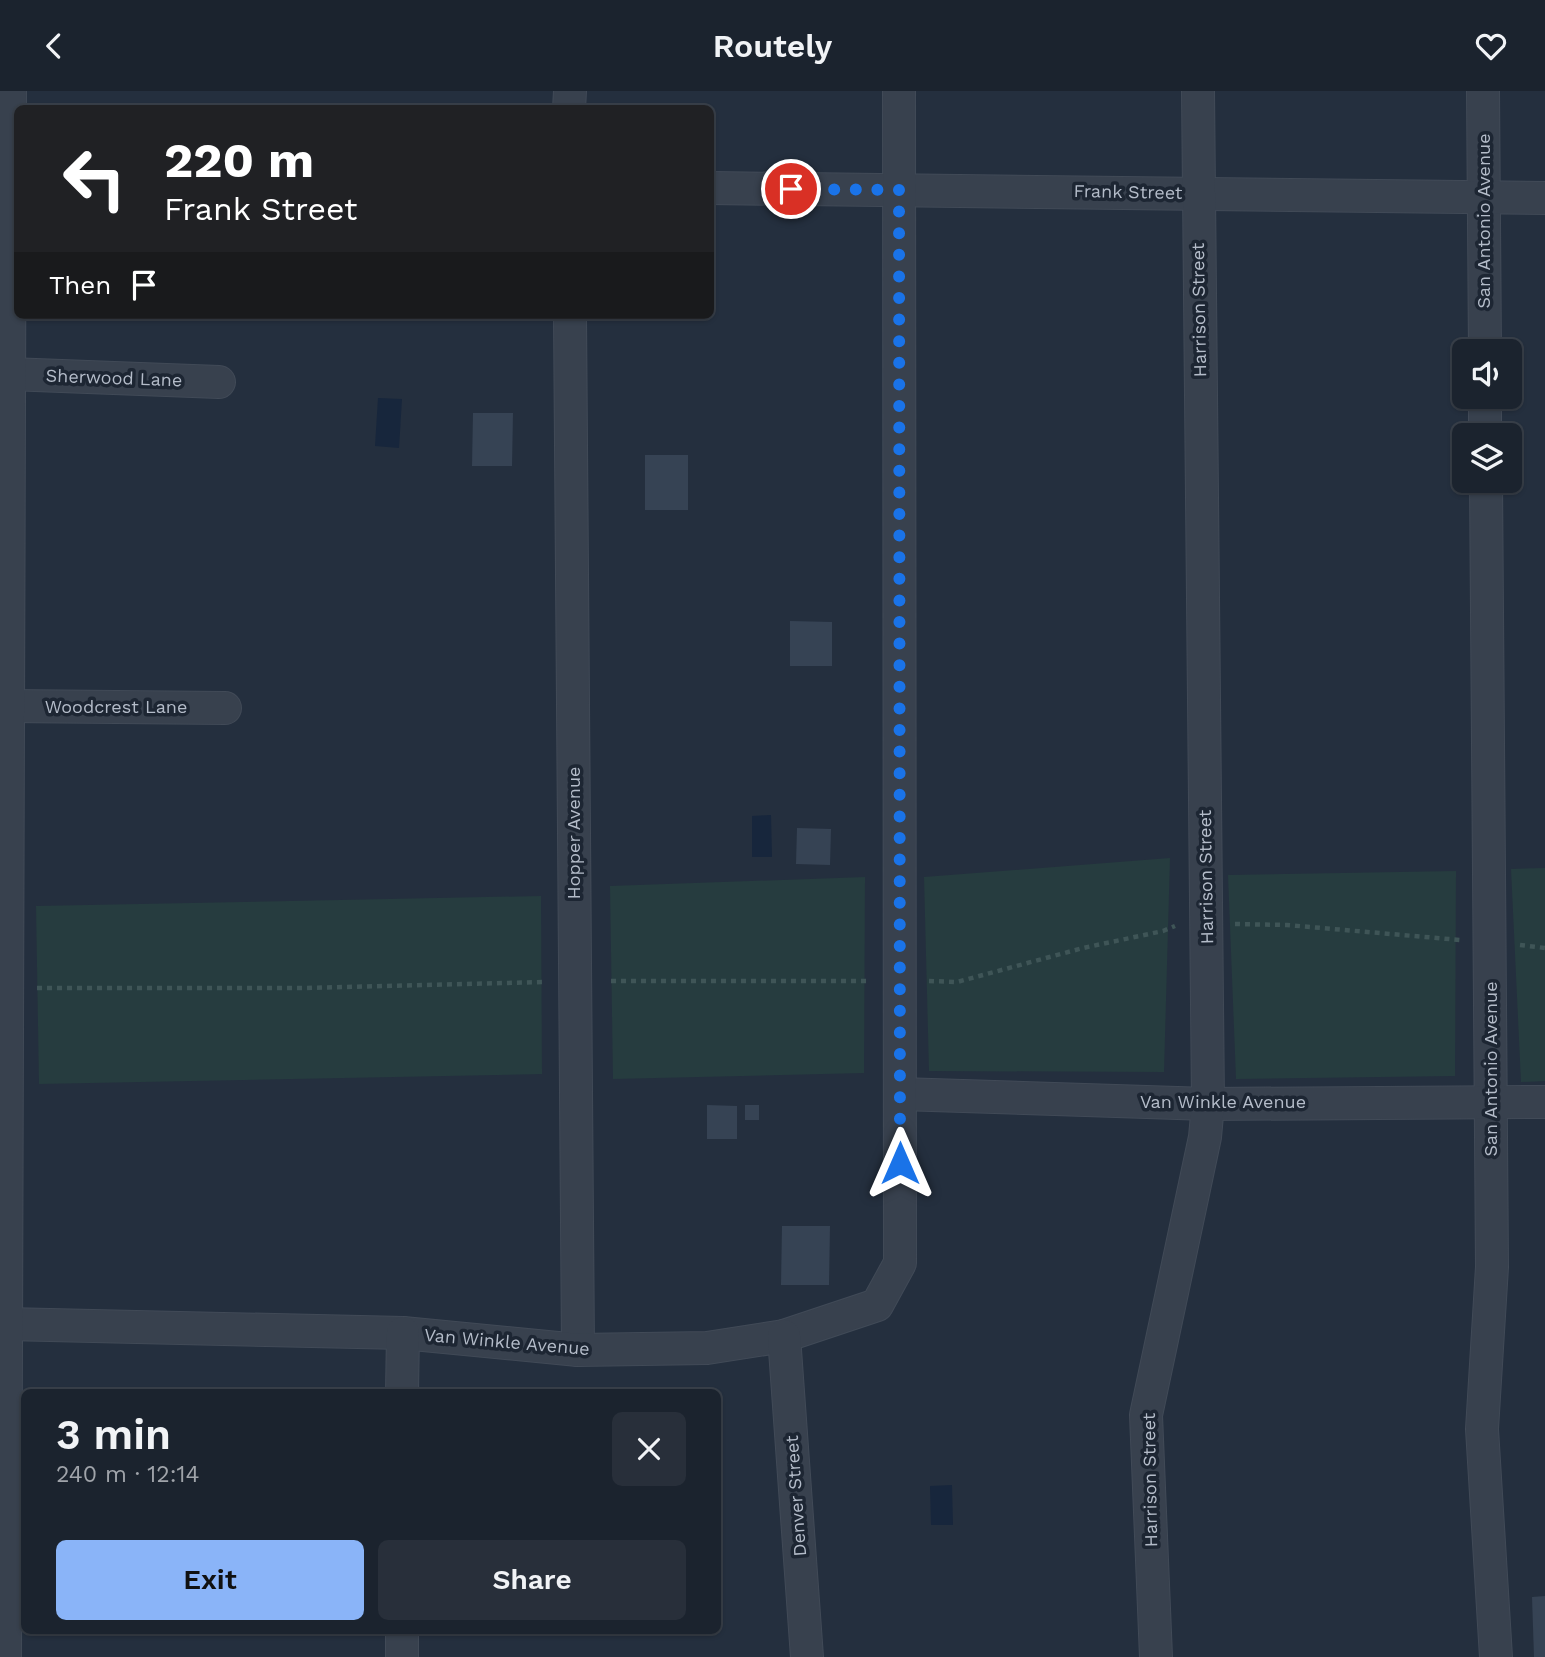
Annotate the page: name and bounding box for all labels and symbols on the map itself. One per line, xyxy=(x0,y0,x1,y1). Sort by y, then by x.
street label: San Antonio Avenue xyxy=(1473,133,1494,309)
pin xyxy=(761,159,821,219)
street label: Frank Street xyxy=(1073,180,1183,203)
street label: Harrison Street xyxy=(1187,242,1210,377)
street label: Sherwood Lane xyxy=(45,365,183,390)
street label: Woodcrest Lane xyxy=(45,696,187,717)
street label: Hopper Avenue xyxy=(563,767,584,899)
street label: Harrison Street xyxy=(1194,809,1217,944)
street label: San Antonio Avenue xyxy=(1480,981,1501,1157)
street label: Van Winkle Avenue xyxy=(1140,1091,1306,1112)
position arrow xyxy=(863,1126,937,1200)
street label: Van Winkle Avenue xyxy=(423,1324,591,1359)
street label: Harrison Street xyxy=(1138,1412,1161,1547)
street label: Denver Street xyxy=(781,1434,810,1557)

